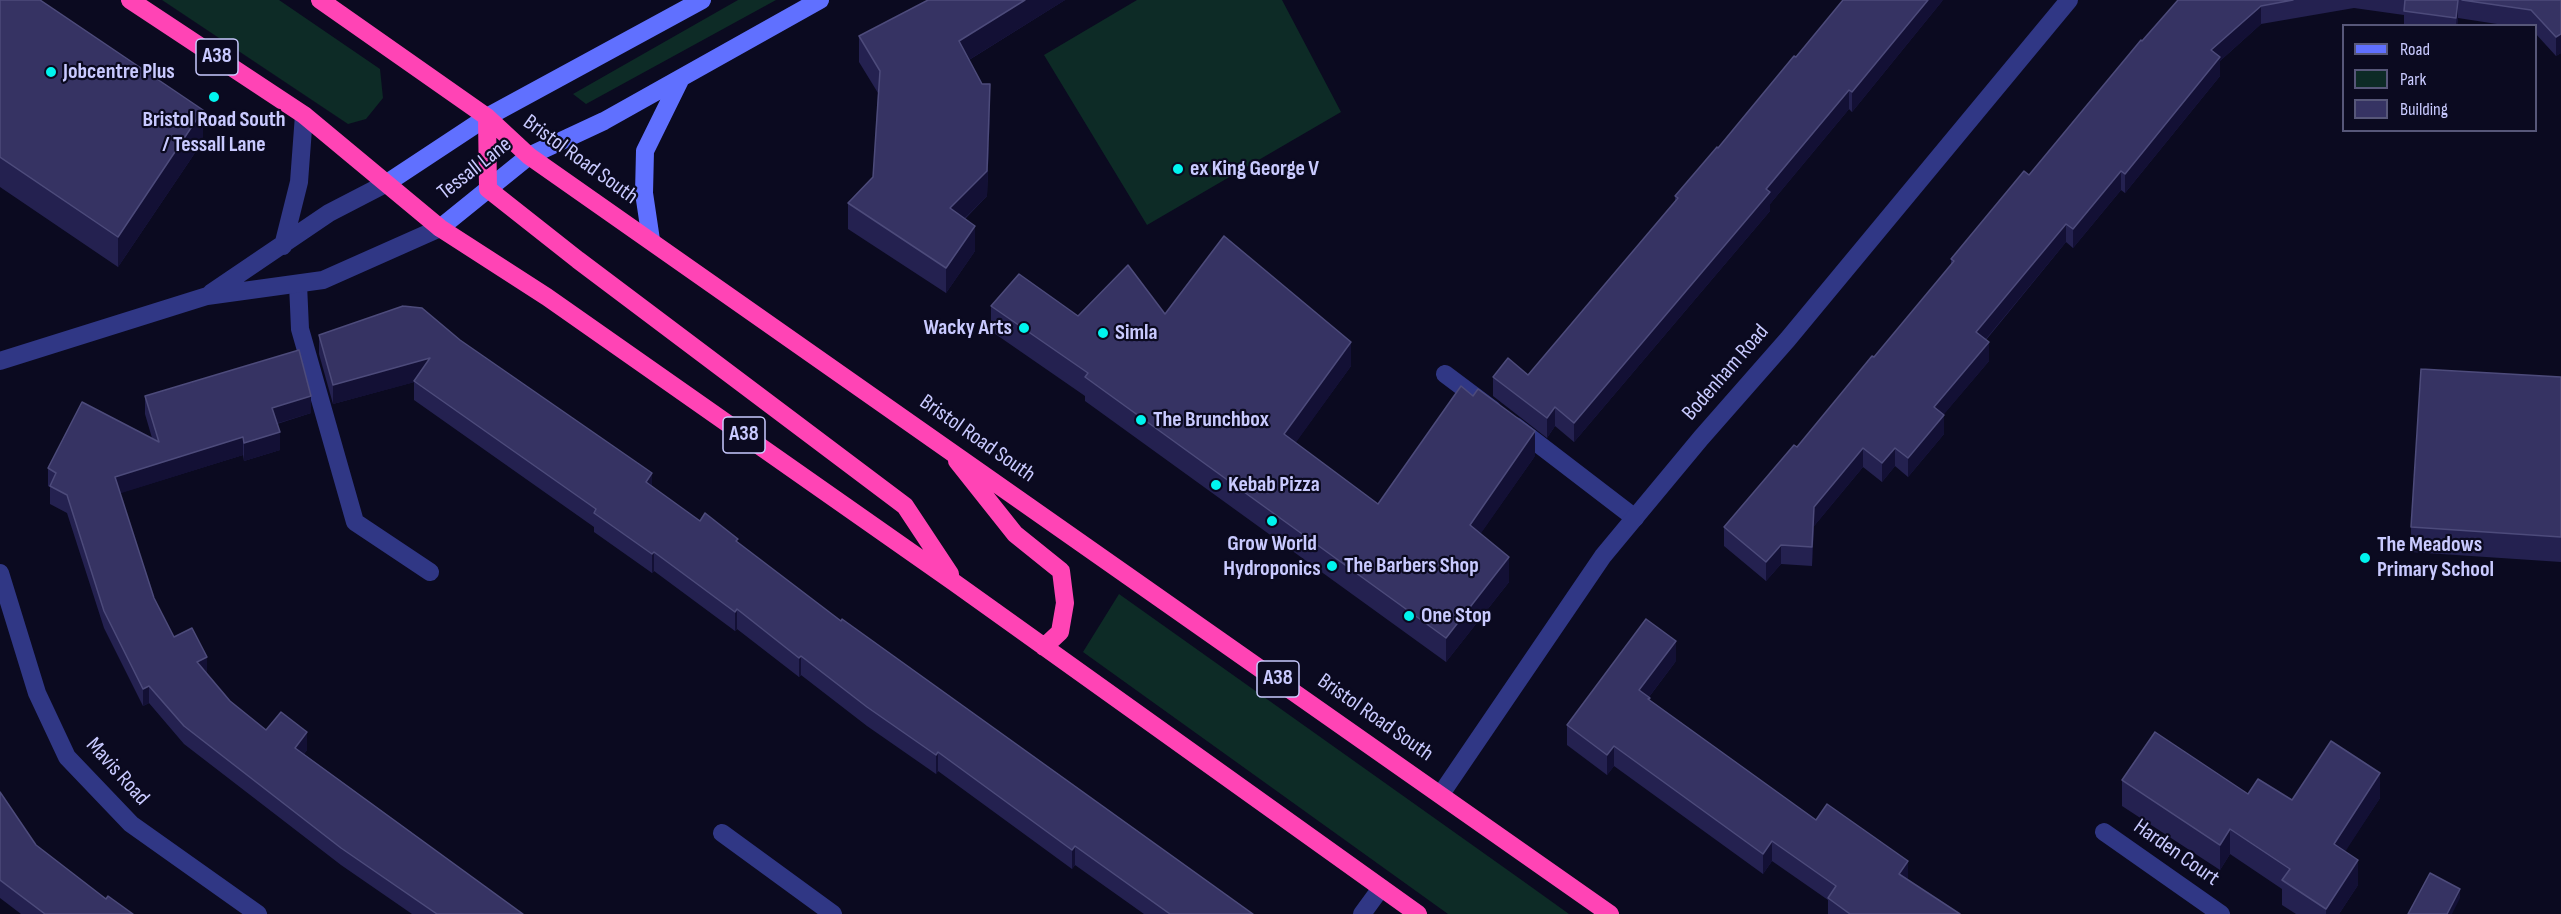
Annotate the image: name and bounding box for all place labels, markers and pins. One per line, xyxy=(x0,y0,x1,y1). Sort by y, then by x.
place label: Jobcentre Plus xyxy=(63,59,175,85)
marker: Jobcentre Plus xyxy=(44,65,58,79)
marker: Bristol Road South / Tessall Lane xyxy=(207,90,221,104)
place label: Bristol Road South / Tessall Lane xyxy=(142,107,286,158)
place label: ex King George V xyxy=(1190,156,1319,182)
marker: ex King George V xyxy=(1171,162,1185,176)
place label: Wacky Arts xyxy=(924,315,1012,341)
place label: Simla xyxy=(1115,320,1157,346)
marker: Wacky Arts xyxy=(1017,321,1031,335)
marker: Simla xyxy=(1096,326,1110,340)
place label: The Brunchbox xyxy=(1153,407,1269,433)
marker: The Brunchbox xyxy=(1134,413,1148,427)
place label: Kebab Pizza xyxy=(1228,472,1320,498)
marker: Kebab Pizza xyxy=(1209,478,1223,492)
marker: Grow World Hydroponics xyxy=(1265,514,1279,528)
place label: Grow World Hydroponics xyxy=(1223,531,1321,582)
place label: The Meadows Primary School xyxy=(2377,532,2494,584)
marker: The Meadows Primary School xyxy=(2358,551,2372,565)
place label: The Barbers Shop xyxy=(1344,553,1479,579)
marker: The Barbers Shop xyxy=(1325,559,1339,573)
place label: One Stop xyxy=(1421,603,1491,629)
marker: One Stop xyxy=(1402,609,1416,623)

